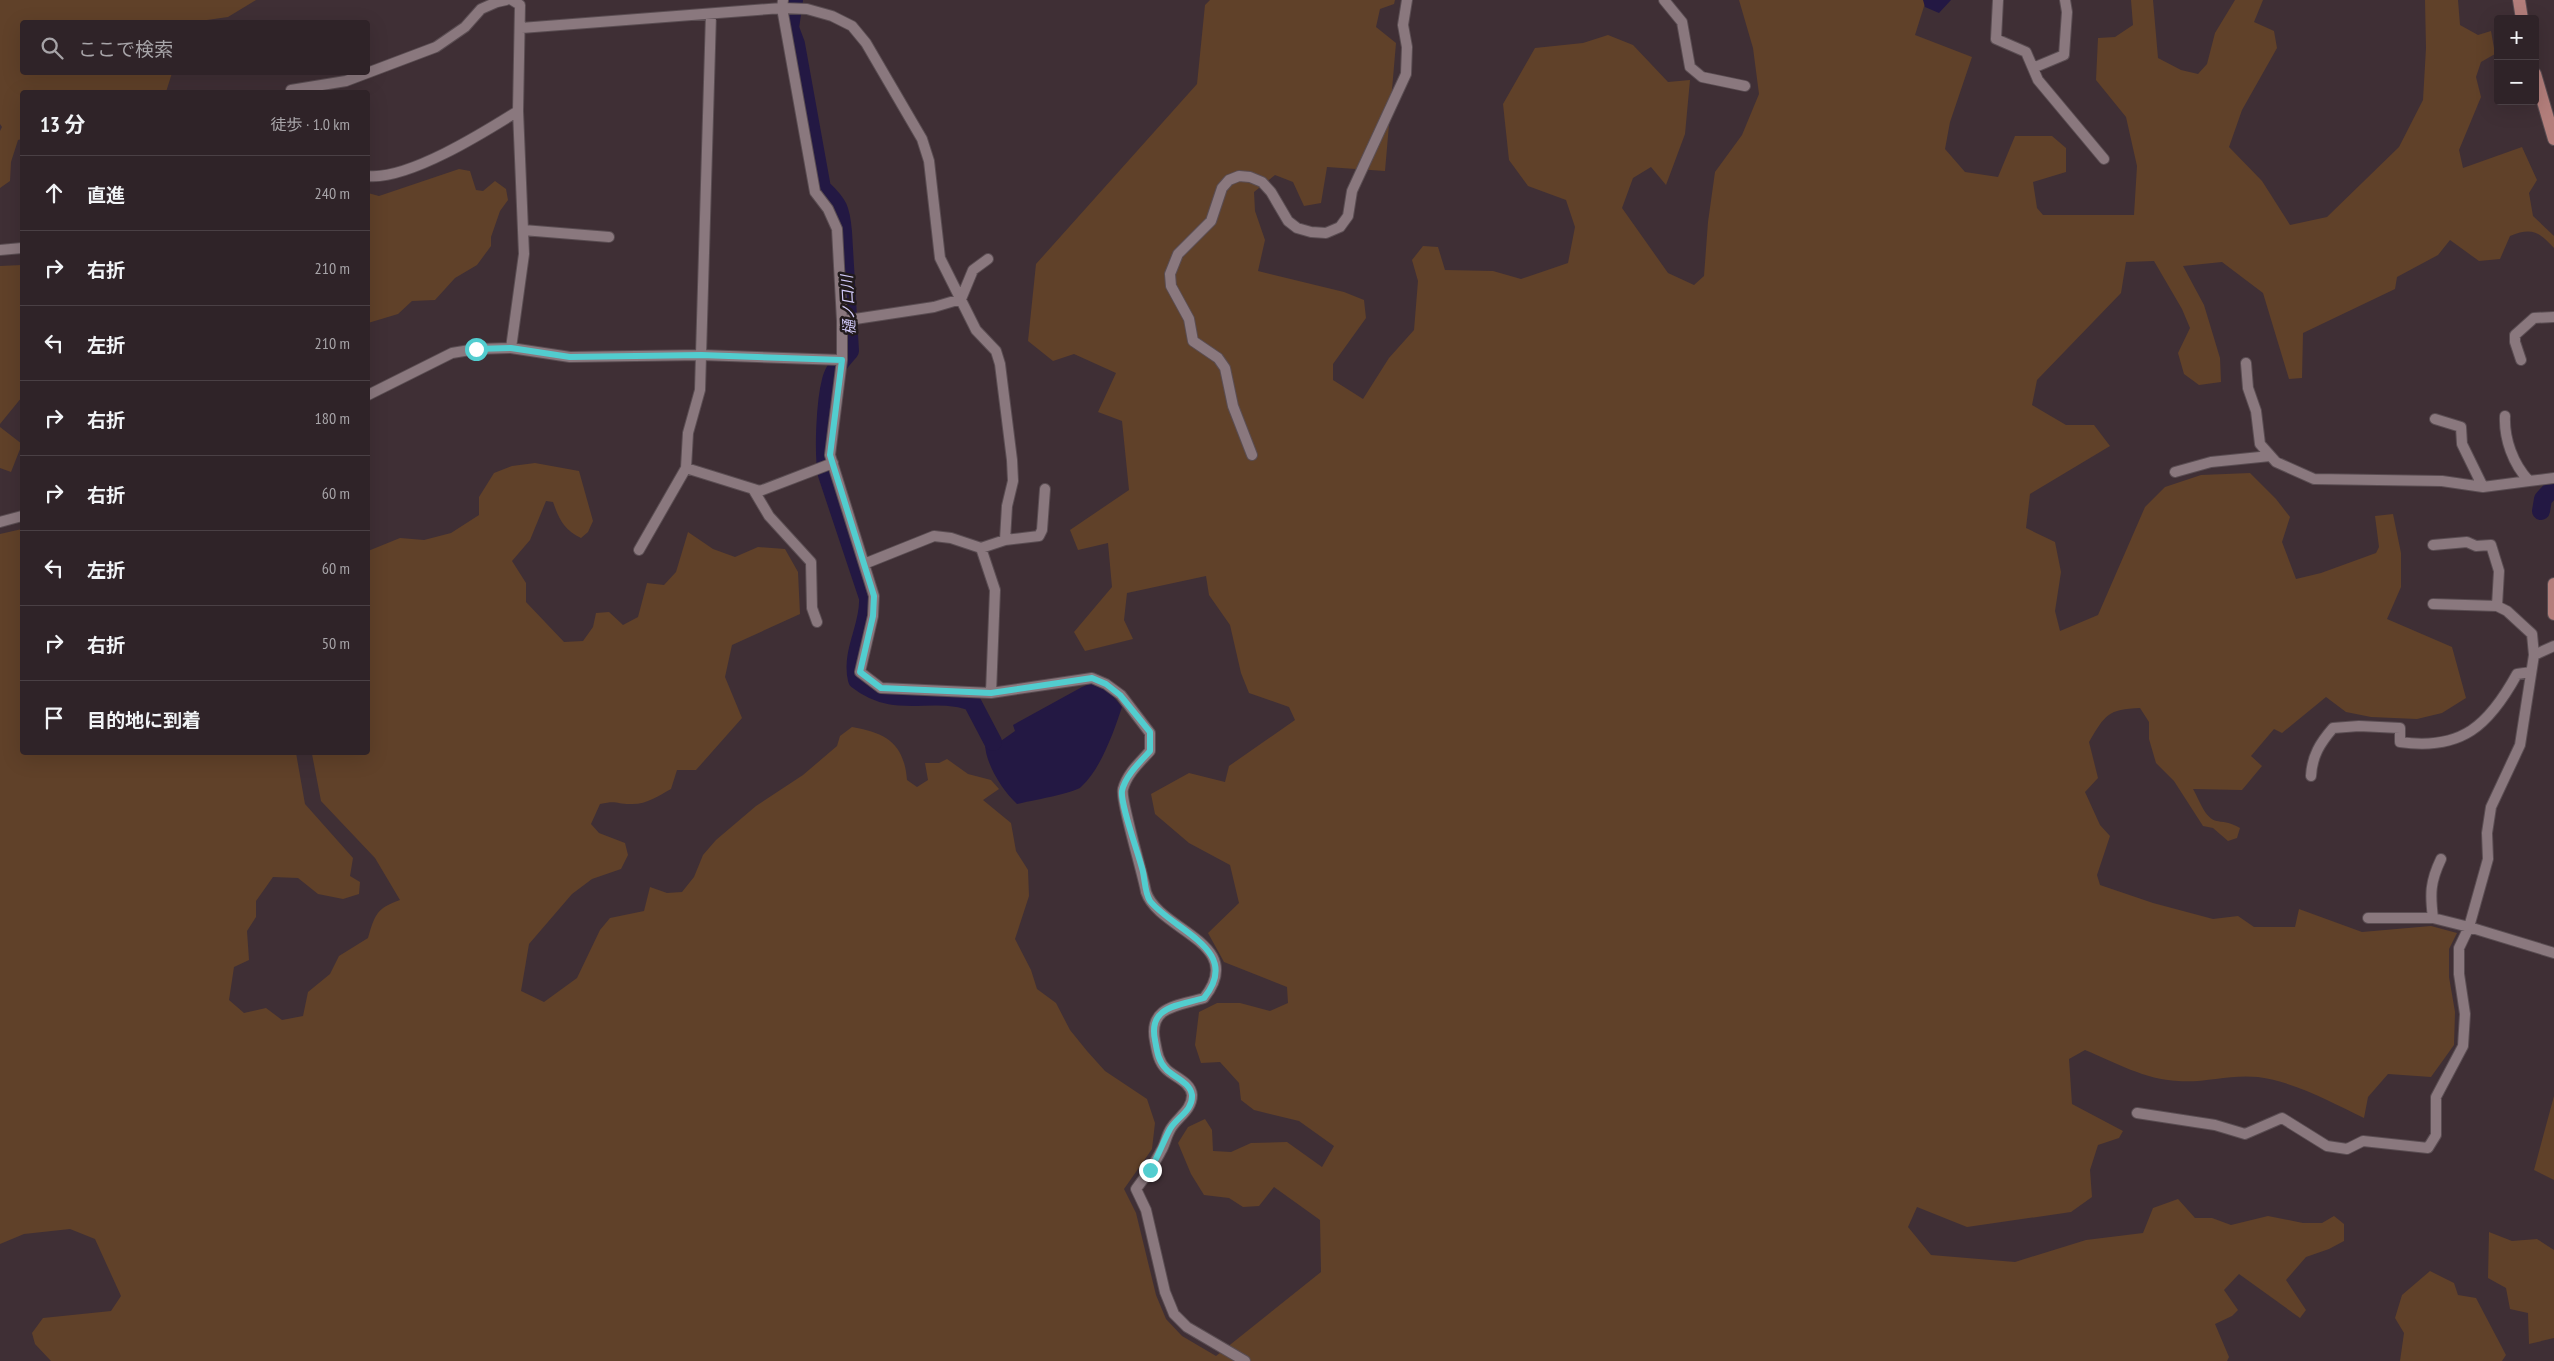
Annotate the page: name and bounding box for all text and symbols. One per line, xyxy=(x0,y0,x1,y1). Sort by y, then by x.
map controls xyxy=(2494,15,2539,105)
button: + xyxy=(2494,15,2539,60)
search box xyxy=(20,20,370,75)
icon: search xyxy=(38,34,66,62)
text: ここで検索 xyxy=(78,37,173,61)
button: − xyxy=(2494,60,2539,105)
text: 13 分 xyxy=(40,111,85,138)
text: 徒歩 · 1.0 km xyxy=(271,114,350,134)
icon: ahead xyxy=(40,179,68,207)
text: 直進 xyxy=(87,183,125,207)
text: 240 m xyxy=(315,183,350,203)
icon: right xyxy=(40,254,68,282)
text: 右折 xyxy=(87,258,125,282)
text: 210 m xyxy=(315,258,350,278)
water label: 樋ノ口川 xyxy=(837,273,859,335)
icon: left xyxy=(40,329,68,357)
text: 左折 xyxy=(87,333,125,357)
text: 210 m xyxy=(315,333,350,353)
route start xyxy=(465,338,488,361)
icon: right xyxy=(40,404,68,432)
text: 右折 xyxy=(87,408,125,432)
text: 180 m xyxy=(315,408,350,428)
icon: right xyxy=(40,479,68,507)
text: 右折 xyxy=(87,483,125,507)
text: 60 m xyxy=(322,483,350,503)
icon: left xyxy=(40,554,68,582)
text: 左折 xyxy=(87,558,125,582)
text: 60 m xyxy=(322,558,350,578)
icon: right xyxy=(40,629,68,657)
text: 右折 xyxy=(87,633,125,657)
text: 50 m xyxy=(322,633,350,653)
icon: arrive xyxy=(40,704,68,732)
text: 目的地に到着 xyxy=(87,708,201,732)
route end xyxy=(1139,1159,1162,1182)

